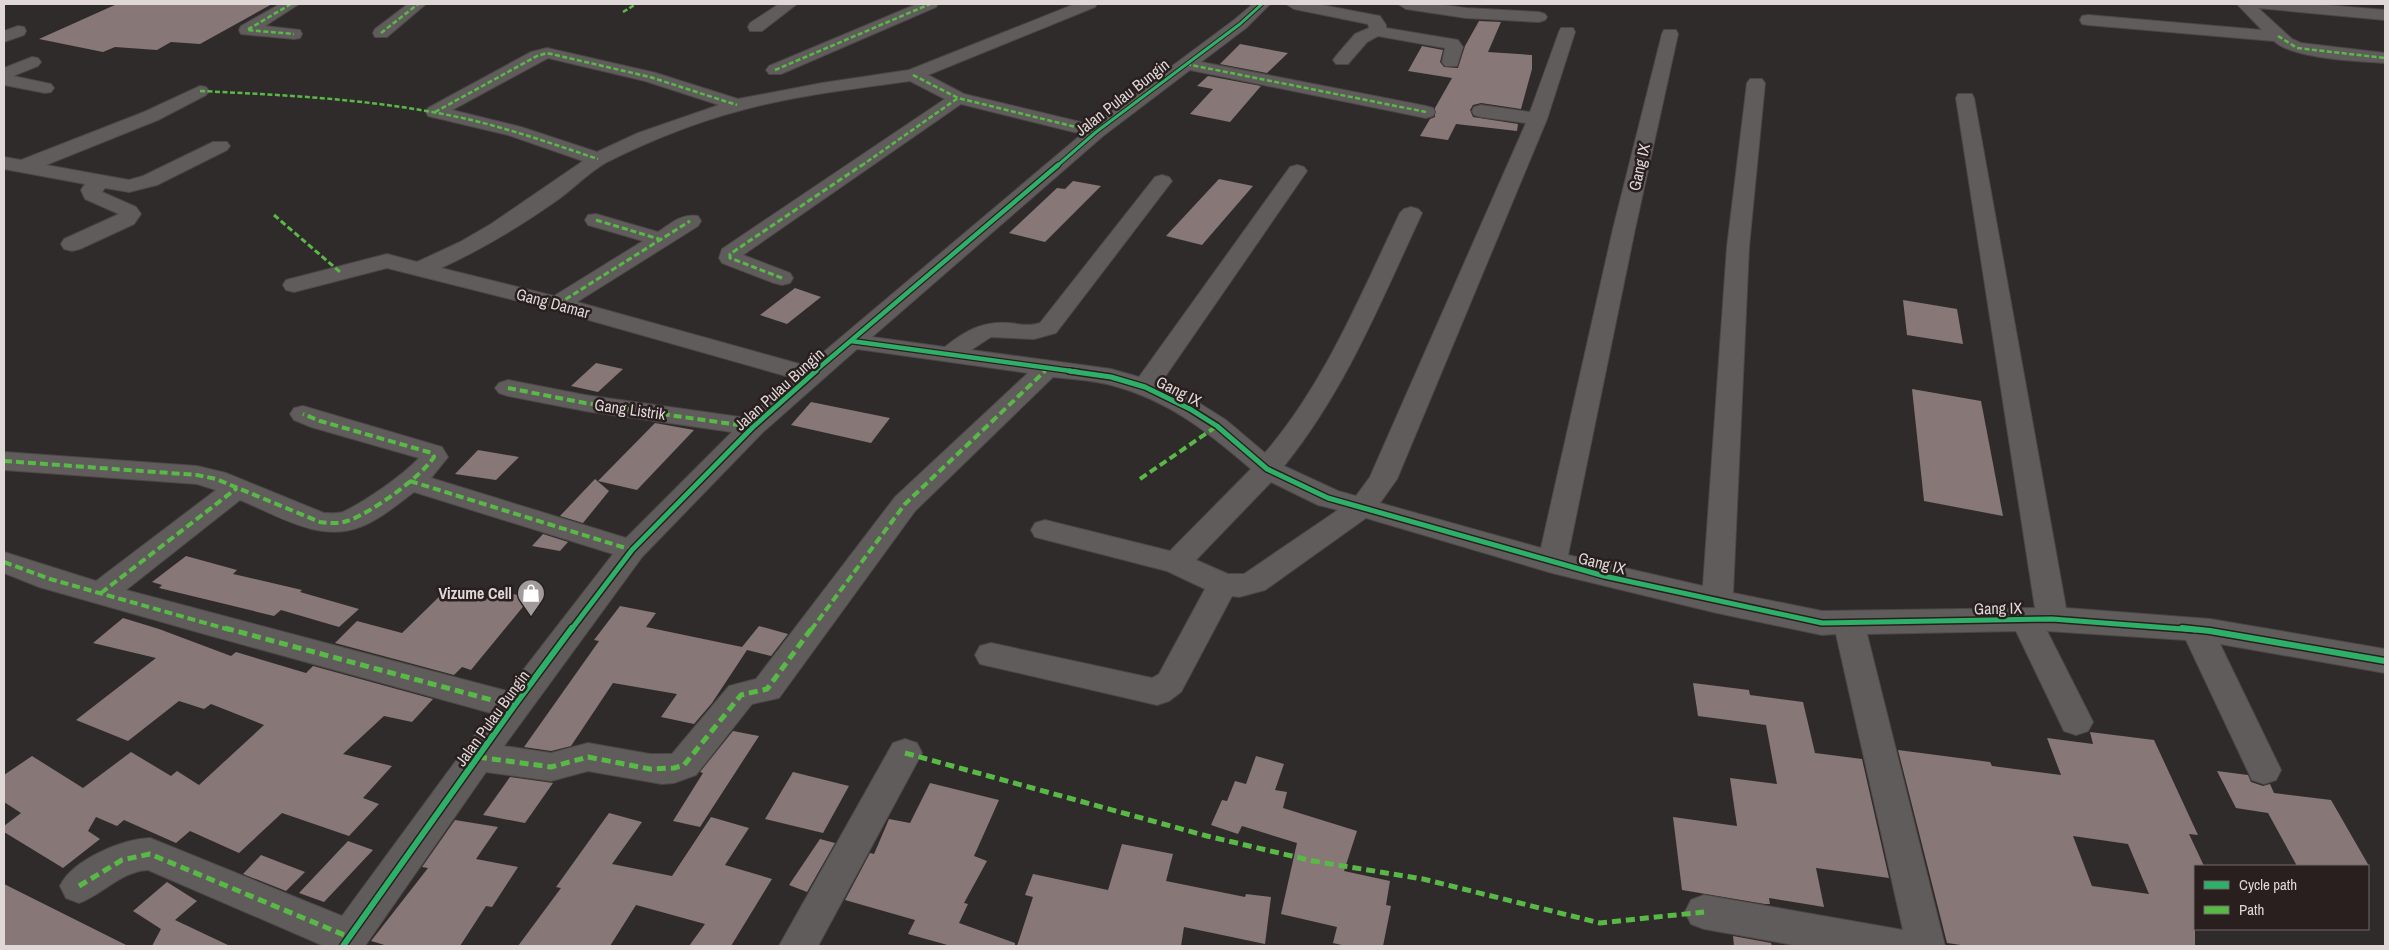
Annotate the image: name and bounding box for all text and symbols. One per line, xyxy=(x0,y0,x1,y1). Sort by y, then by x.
street label: Jalan Pulau Bungin xyxy=(1070,53,1174,141)
street label: Gang IX xyxy=(1623,141,1655,193)
street label: Gang Damar xyxy=(514,283,593,324)
street label: Jalan Pulau Bungin xyxy=(729,343,829,435)
street label: Gang IX xyxy=(1153,370,1206,412)
street label: Gang Listrik xyxy=(593,393,667,425)
street label: Gang IX xyxy=(1576,547,1628,580)
shop icon: Vizume Cell xyxy=(516,578,546,617)
place label: Vizume Cell xyxy=(439,582,512,604)
street label: Gang IX xyxy=(1974,597,2023,619)
street label: Jalan Pulau Bungin xyxy=(450,666,534,770)
legend xyxy=(2194,865,2369,930)
text: Cycle path xyxy=(2239,874,2297,895)
text: Path xyxy=(2239,899,2264,920)

